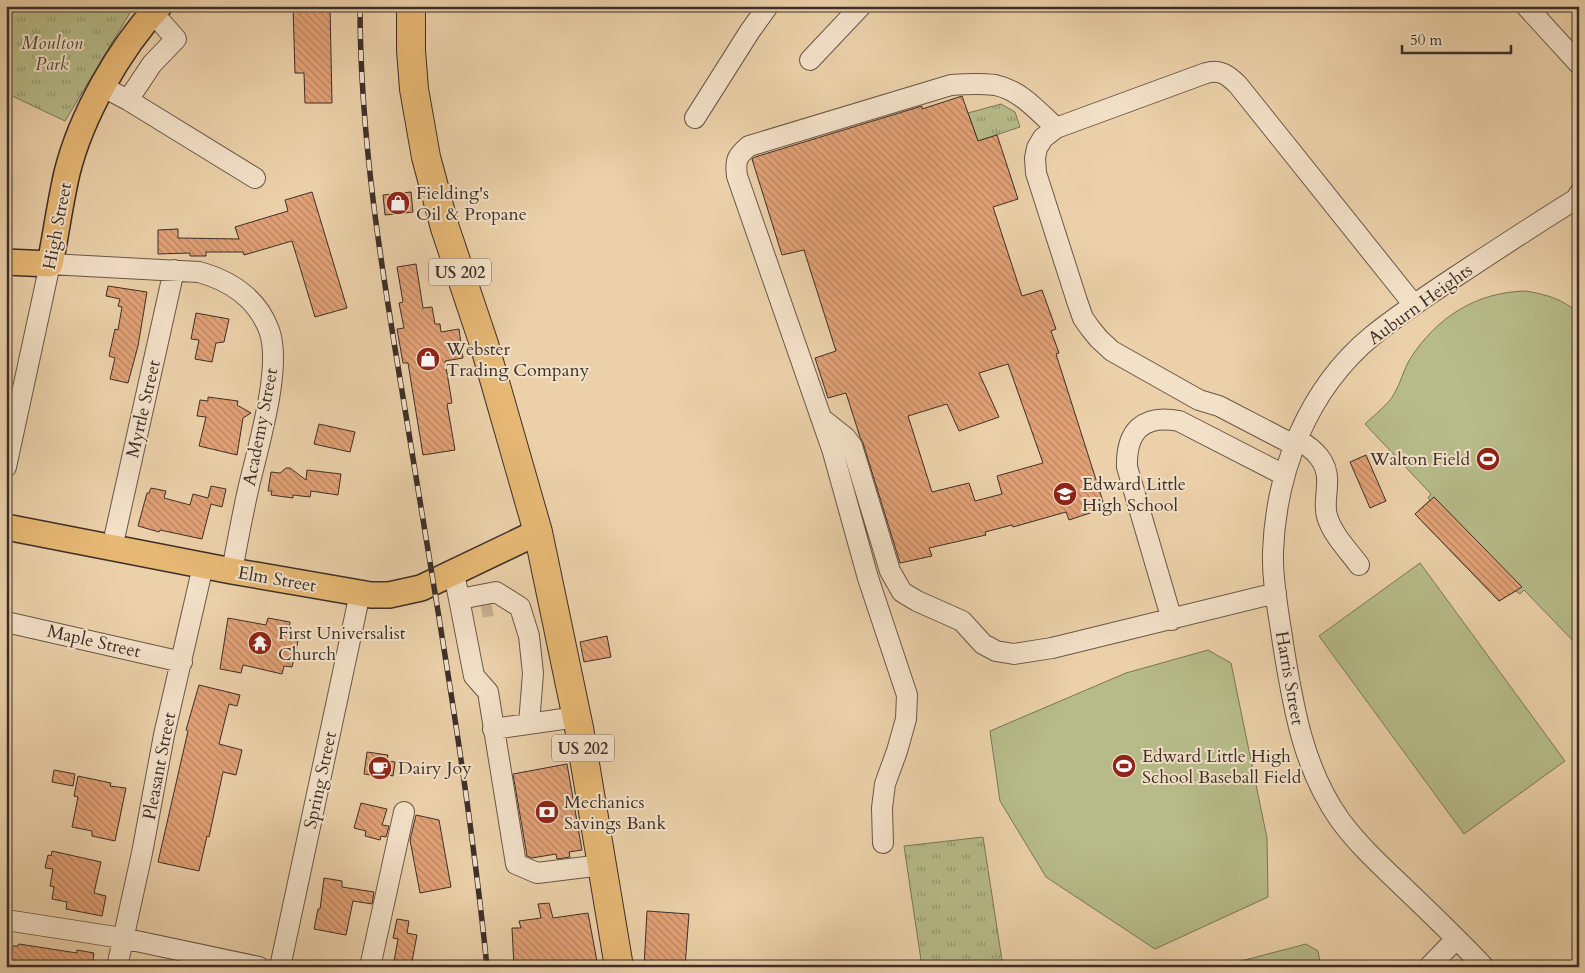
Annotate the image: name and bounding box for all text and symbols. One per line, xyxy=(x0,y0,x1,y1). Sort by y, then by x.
scale bar xyxy=(1402,22,1511,54)
text: 50 m xyxy=(1410,30,1442,50)
park label: Moulton Park xyxy=(21,31,83,77)
street label: High Street xyxy=(37,180,78,272)
place label: Fielding's Oil & Propane xyxy=(416,181,527,227)
shop icon: Fielding's Oil & Propane xyxy=(385,190,411,216)
road number: US 202 xyxy=(429,258,491,286)
street label: Auburn Heights xyxy=(1363,258,1478,351)
place label: Webster Trading Company xyxy=(445,337,590,383)
shop icon: Webster Trading Company xyxy=(415,346,441,372)
street label: Myrtle Street xyxy=(120,357,167,460)
street label: Academy Street xyxy=(237,366,284,488)
sports icon: Walton Field xyxy=(1475,446,1501,472)
place label: Walton Field xyxy=(1369,447,1470,472)
place label: Edward Little High School xyxy=(1082,472,1186,518)
school or university icon: Edward Little High School xyxy=(1052,481,1078,507)
street label: Elm Street xyxy=(236,560,318,599)
street label: Maple Street xyxy=(45,619,143,664)
place label: First Universalist Church xyxy=(278,621,406,667)
street label: Harris Street xyxy=(1269,629,1310,727)
temple icon: First Universalist Church xyxy=(247,630,273,656)
street label: Pleasant Street xyxy=(137,710,182,822)
street label: Spring Street xyxy=(298,729,343,831)
road number: US 202 xyxy=(552,734,614,761)
place label: Edward Little High School Baseball Field xyxy=(1142,744,1302,790)
sports icon: Edward Little High School Baseball Field xyxy=(1111,753,1137,779)
cafe icon: Dairy Joy xyxy=(367,755,393,781)
place label: Dairy Joy xyxy=(398,756,472,781)
place label: Mechanics Savings Bank xyxy=(564,790,666,836)
bank icon: Mechanics Savings Bank xyxy=(534,799,560,825)

